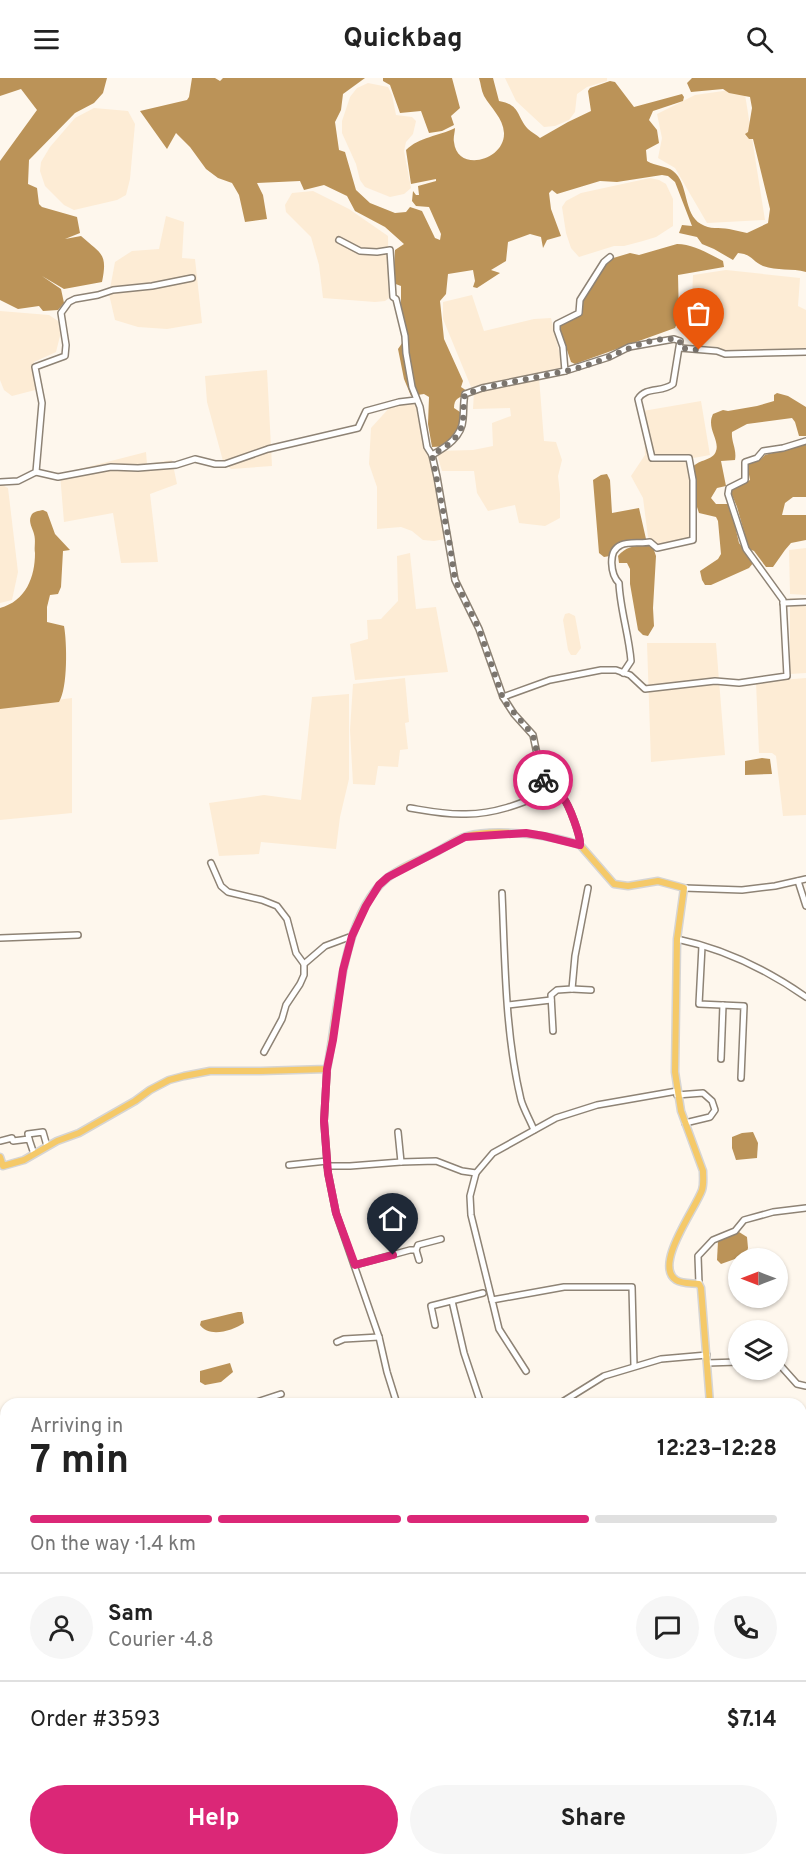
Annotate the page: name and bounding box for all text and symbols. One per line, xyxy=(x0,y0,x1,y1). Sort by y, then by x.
text: Quickbag xyxy=(343,22,463,56)
icon: menu xyxy=(30,23,63,56)
icon: search xyxy=(743,23,776,56)
pin xyxy=(673,288,724,350)
icon: bag xyxy=(682,297,715,330)
courier xyxy=(513,750,573,810)
icon: bike xyxy=(527,764,560,797)
pin xyxy=(367,1193,418,1255)
icon: home xyxy=(376,1202,409,1235)
north arrow xyxy=(728,1248,788,1308)
map controls xyxy=(728,1248,788,1380)
button: layers xyxy=(728,1320,788,1380)
text: Arriving in xyxy=(30,1414,123,1440)
text: 12:23–12:28 xyxy=(657,1436,777,1463)
text: 7 min xyxy=(30,1438,129,1487)
text: On the way · 1.4 km xyxy=(30,1532,196,1558)
button: person xyxy=(30,1596,93,1659)
button: chat xyxy=(636,1596,699,1659)
button: phone xyxy=(714,1596,777,1659)
text: Sam xyxy=(108,1601,153,1628)
text: Courier · 4.8 xyxy=(108,1628,214,1654)
text: Order #3593 xyxy=(30,1707,160,1734)
text: $7.14 xyxy=(726,1707,777,1734)
button: Help xyxy=(30,1785,398,1854)
button: Share xyxy=(410,1785,777,1854)

